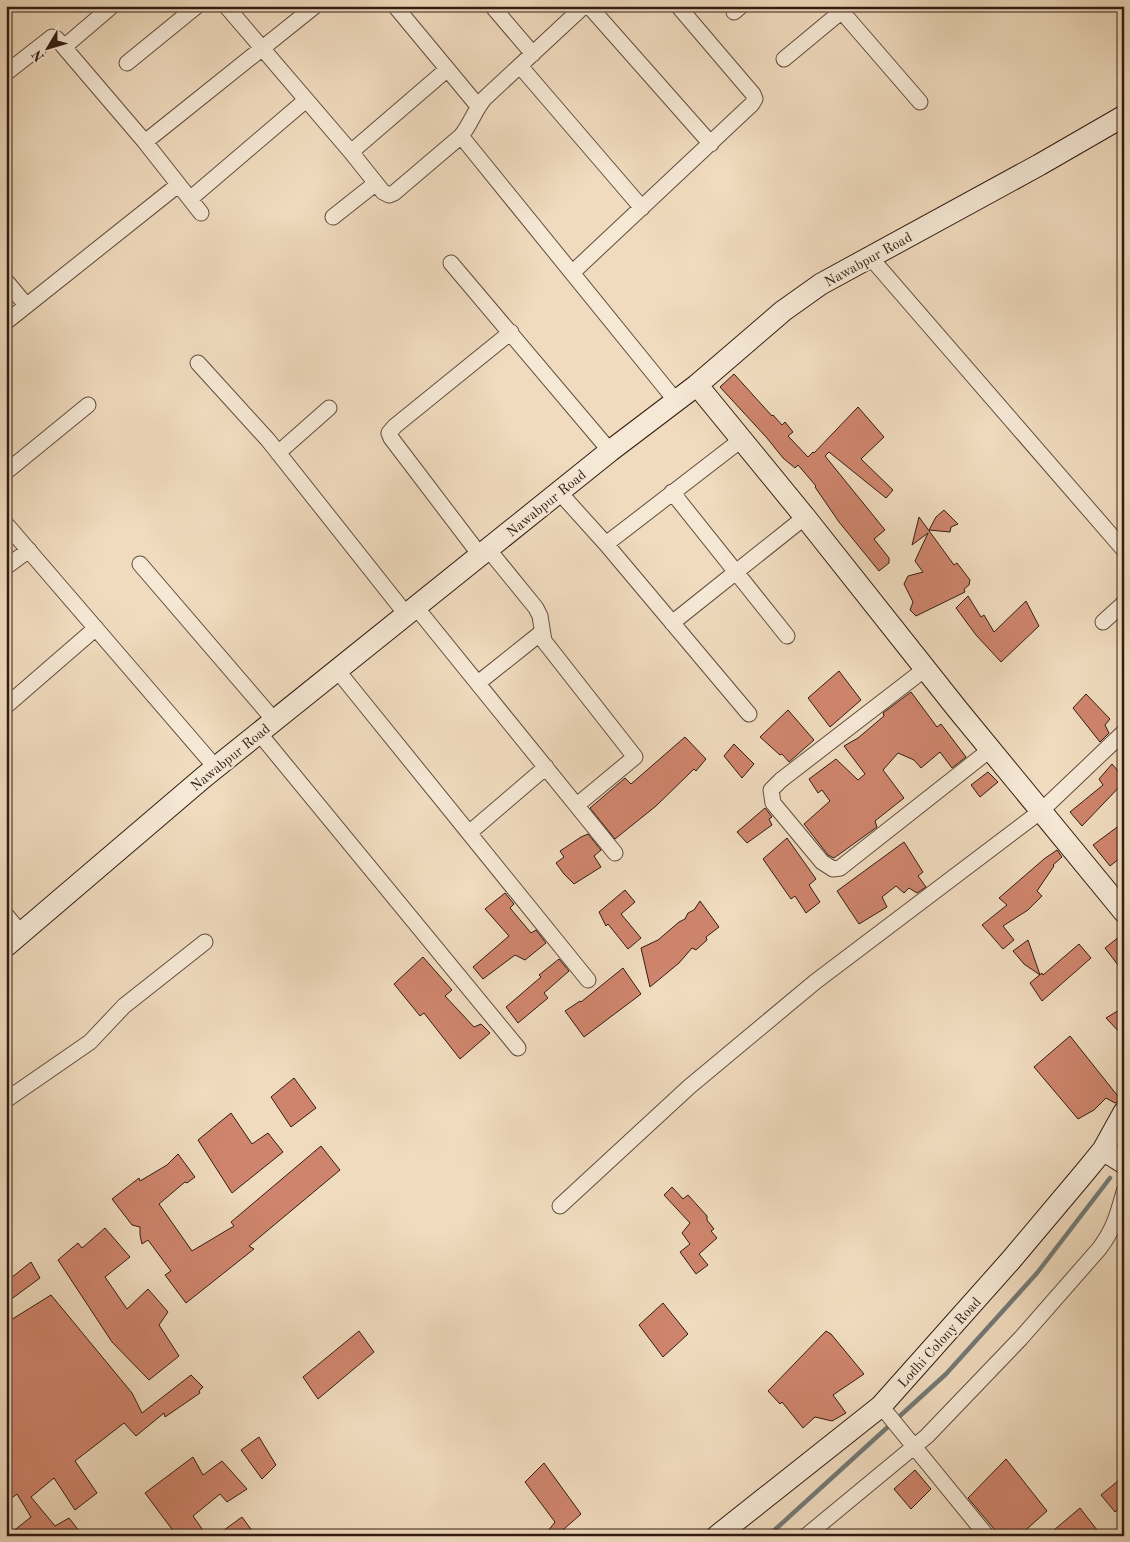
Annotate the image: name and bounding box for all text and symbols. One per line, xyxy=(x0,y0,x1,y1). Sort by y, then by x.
north arrow xyxy=(22,22,72,72)
text: N xyxy=(30,47,47,64)
street label: Nawabpur Road xyxy=(822,230,914,290)
street label: Nawabpur Road xyxy=(504,468,589,540)
street label: Nawabpur Road xyxy=(188,722,273,794)
street label: Lodhi Colony Road xyxy=(896,1295,984,1390)

